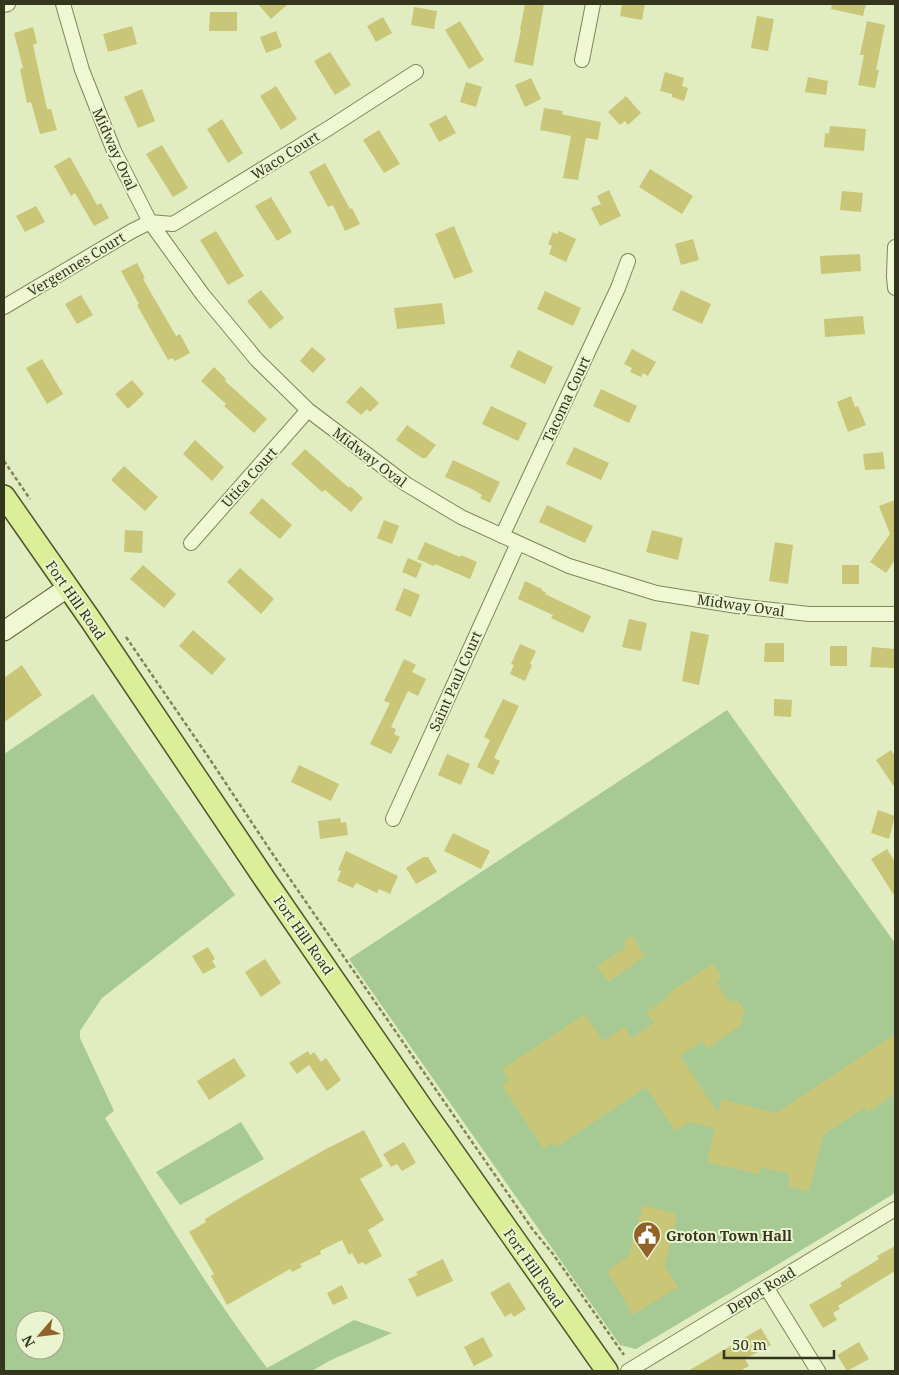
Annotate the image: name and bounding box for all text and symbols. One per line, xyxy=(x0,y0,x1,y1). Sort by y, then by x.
street label: Midway Oval xyxy=(88,105,142,194)
street label: Waco Court xyxy=(247,126,323,184)
street label: Vergennes Court xyxy=(24,227,128,301)
street label: Tacoma Court xyxy=(538,353,594,445)
street label: Midway Oval xyxy=(329,423,411,492)
street label: Utica Court xyxy=(217,443,281,511)
street label: Fort Hill Road xyxy=(42,557,111,644)
street label: Midway Oval xyxy=(696,589,787,621)
street label: Saint Paul Court xyxy=(424,628,486,734)
street label: Fort Hill Road xyxy=(270,892,339,979)
public building icon: Groton Town Hall xyxy=(632,1220,662,1259)
street label: Fort Hill Road xyxy=(500,1225,569,1312)
place label: Groton Town Hall xyxy=(666,1226,792,1245)
street label: Depot Road xyxy=(723,1262,799,1318)
north arrow xyxy=(15,1310,65,1360)
scale bar xyxy=(724,1328,834,1360)
text: N xyxy=(17,1332,39,1351)
text: 50 m xyxy=(732,1334,767,1354)

